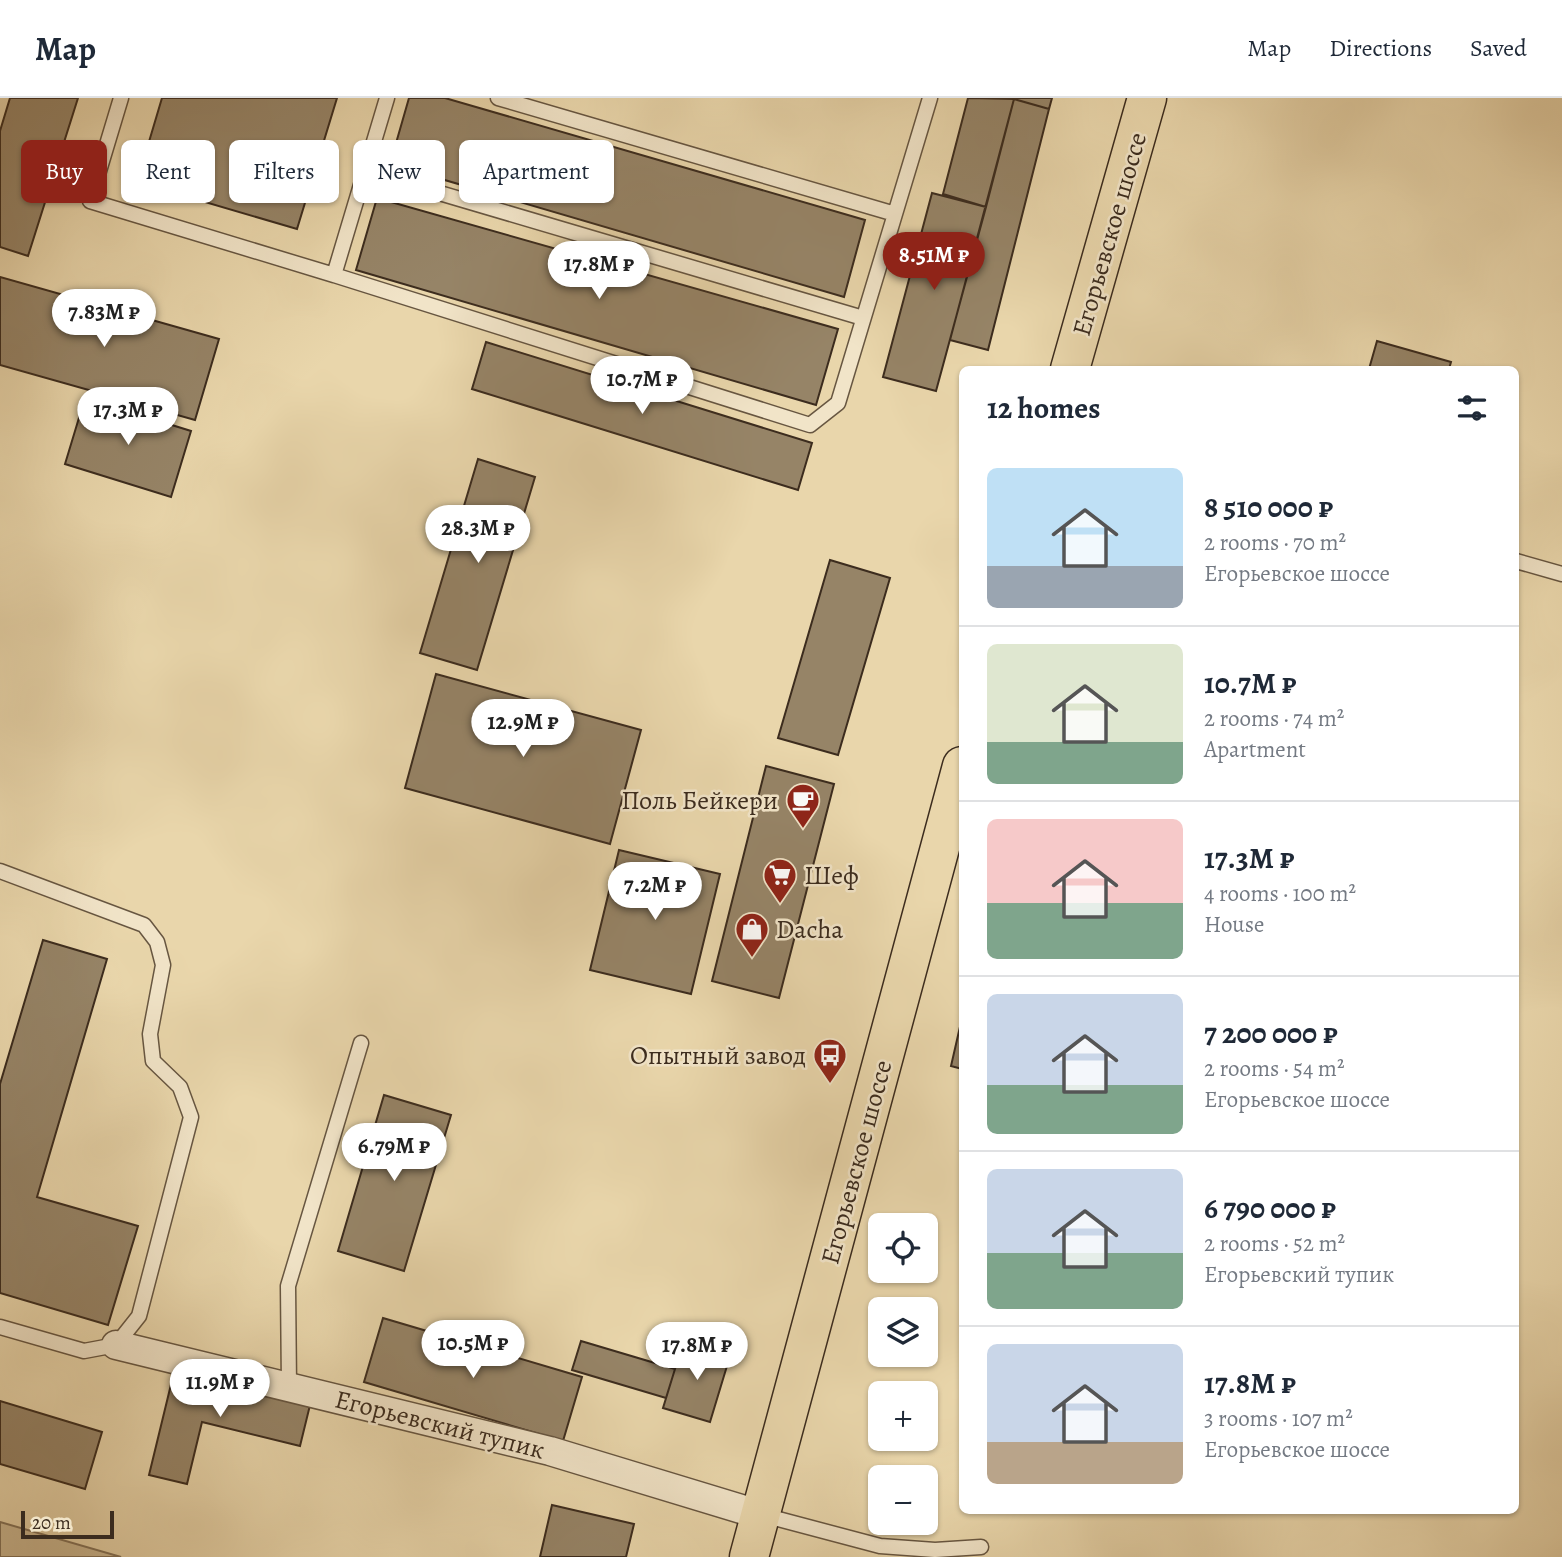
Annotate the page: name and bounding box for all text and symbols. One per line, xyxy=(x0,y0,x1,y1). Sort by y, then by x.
text: Map xyxy=(35,26,96,71)
text: Map xyxy=(1247,32,1291,64)
text: Directions xyxy=(1329,32,1432,64)
text: Saved xyxy=(1470,32,1527,64)
street label: Егорьевское шоссе xyxy=(1064,128,1155,340)
chip: Buy xyxy=(21,140,107,203)
chip: Rent xyxy=(121,140,215,203)
chip: Filters xyxy=(229,140,339,203)
chip: New xyxy=(353,140,445,203)
chip: Apartment xyxy=(459,140,614,203)
pin: 8.51M ₽ xyxy=(869,232,999,292)
text: 8.51M ₽ xyxy=(899,239,969,270)
pin: 17.8M ₽ xyxy=(534,242,664,301)
text: 17.8M ₽ xyxy=(564,248,634,279)
pin: 7.83M ₽ xyxy=(39,289,169,349)
text: 7.83M ₽ xyxy=(68,296,140,327)
pin: 10.7M ₽ xyxy=(577,356,707,416)
text: 10.7M ₽ xyxy=(607,363,677,394)
pin: 17.3M ₽ xyxy=(63,388,193,447)
text: 12 homes xyxy=(987,388,1100,428)
icon: filters xyxy=(1453,389,1491,427)
text: 17.3M ₽ xyxy=(93,394,163,425)
text: 8 510 000 ₽ xyxy=(1204,487,1333,527)
icon: home xyxy=(1043,496,1127,580)
pin: 28.3M ₽ xyxy=(413,505,543,565)
text: 28.3M ₽ xyxy=(441,512,515,543)
text: 2 rooms · 70 m² xyxy=(1204,527,1346,558)
text: Егорьевское шоссе xyxy=(1204,558,1390,589)
text: 10.7M ₽ xyxy=(1204,663,1297,703)
icon: home xyxy=(1043,672,1127,756)
pin: 12.9M ₽ xyxy=(458,700,588,759)
text: 2 rooms · 74 m² xyxy=(1204,703,1344,734)
text: 12.9M ₽ xyxy=(487,706,559,737)
text: Apartment xyxy=(1204,734,1306,765)
cafe icon: Поль Бейкери xyxy=(784,781,822,830)
place label: Поль Бейкери xyxy=(621,783,778,818)
text: 17.3M ₽ xyxy=(1204,838,1294,878)
icon: home xyxy=(1043,847,1127,931)
supermarket icon: Шеф xyxy=(761,856,799,905)
place label: Шеф xyxy=(804,858,859,893)
pin: 7.2M ₽ xyxy=(598,862,712,922)
text: 7.2M ₽ xyxy=(624,869,686,900)
text: 4 rooms · 100 m² xyxy=(1204,878,1356,909)
text: House xyxy=(1204,909,1264,940)
shop icon: Dacha xyxy=(733,910,771,959)
place label: Dacha xyxy=(776,912,843,947)
text: 7 200 000 ₽ xyxy=(1204,1013,1338,1053)
icon: home xyxy=(1043,1022,1127,1106)
bus stop icon: Опытный завод xyxy=(811,1036,849,1085)
place label: Опытный завод xyxy=(630,1038,806,1073)
text: 2 rooms · 54 m² xyxy=(1204,1053,1345,1084)
street label: Егорьевское шоссе xyxy=(812,1056,901,1268)
text: Егорьевское шоссе xyxy=(1204,1084,1390,1115)
pin: 6.79M ₽ xyxy=(329,1124,459,1183)
text: 6.79M ₽ xyxy=(358,1130,430,1161)
text: 6 790 000 ₽ xyxy=(1204,1188,1336,1228)
icon: home xyxy=(1043,1197,1127,1281)
map controls xyxy=(868,1213,938,1535)
button: locate xyxy=(868,1213,938,1283)
text: 2 rooms · 52 m² xyxy=(1204,1228,1345,1259)
text: Егорьевский тупик xyxy=(1204,1259,1394,1290)
button: layers xyxy=(868,1297,938,1367)
pin: 10.5M ₽ xyxy=(408,1320,538,1380)
pin: 17.8M ₽ xyxy=(632,1322,762,1382)
text: 10.5M ₽ xyxy=(438,1327,508,1358)
text: 17.8M ₽ xyxy=(662,1329,732,1360)
pin: 11.9M ₽ xyxy=(155,1360,285,1419)
text: 17.8M ₽ xyxy=(1204,1363,1296,1403)
text: 11.9M ₽ xyxy=(186,1366,254,1397)
icon: home xyxy=(1043,1372,1127,1456)
street label: Егорьевский тупик xyxy=(331,1381,548,1467)
button: + xyxy=(868,1381,938,1451)
text: 3 rooms · 107 m² xyxy=(1204,1403,1353,1434)
text: Егорьевское шоссе xyxy=(1204,1434,1390,1465)
button: − xyxy=(868,1465,938,1535)
scale bar xyxy=(21,1508,114,1540)
text: 20 m xyxy=(32,1510,71,1536)

